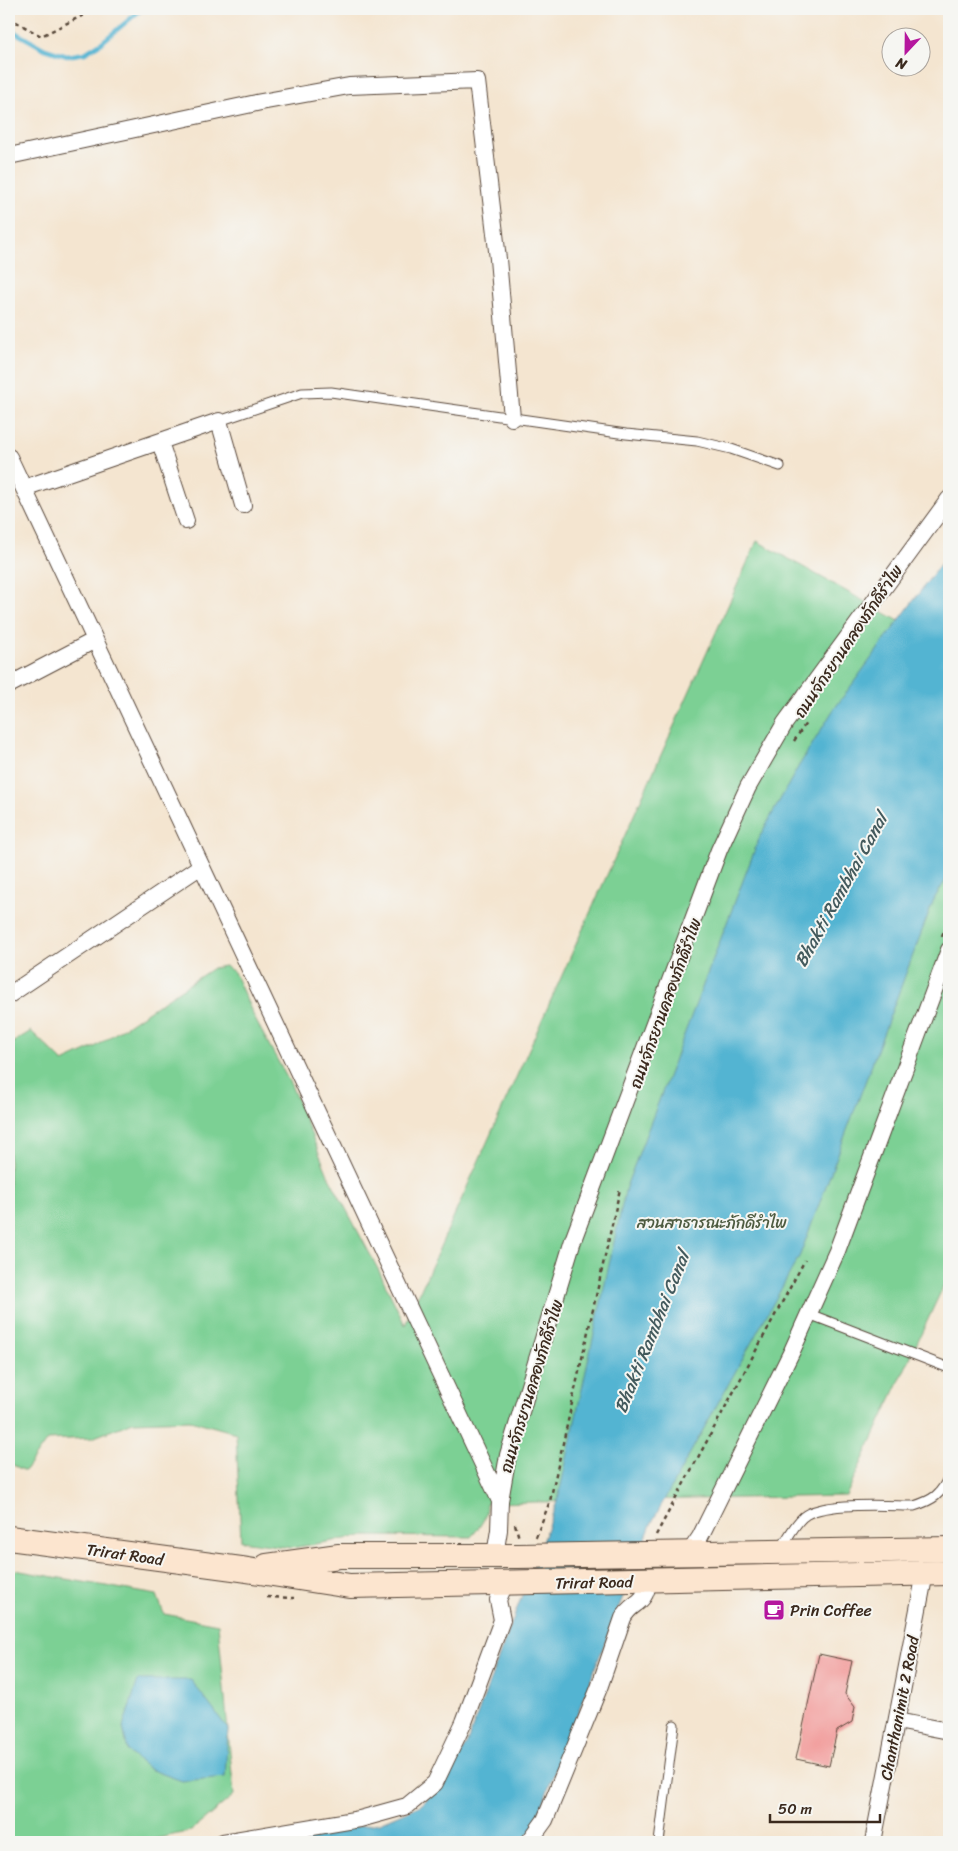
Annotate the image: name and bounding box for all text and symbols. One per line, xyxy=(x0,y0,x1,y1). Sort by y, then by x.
north arrow xyxy=(880,28,930,78)
text: N xyxy=(892,50,911,77)
street label: ถนนจักรยานคลองภักดีรำไพ xyxy=(786,558,911,724)
water label: Bhakti Rambhai Canal xyxy=(785,804,899,973)
street label: ถนนจักรยานคลองภักดีรำไพ xyxy=(621,913,710,1093)
park label: สวนสาธารณะภักดีรำไพ xyxy=(636,1208,787,1237)
water label: Bhakti Rambhai Canal xyxy=(605,1243,700,1418)
street label: ถนนจักรยานคลองภักดีรำไพ xyxy=(491,1295,572,1477)
street label: Trirat Road xyxy=(84,1535,167,1574)
street label: Trirat Road xyxy=(555,1567,635,1598)
place label: Prin Coffee xyxy=(790,1596,872,1625)
cafe icon: Prin Coffee xyxy=(762,1598,786,1622)
street label: Chanthanimit 2 Road xyxy=(871,1632,928,1783)
scale bar xyxy=(770,1791,880,1823)
text: 50 m xyxy=(778,1796,813,1822)

